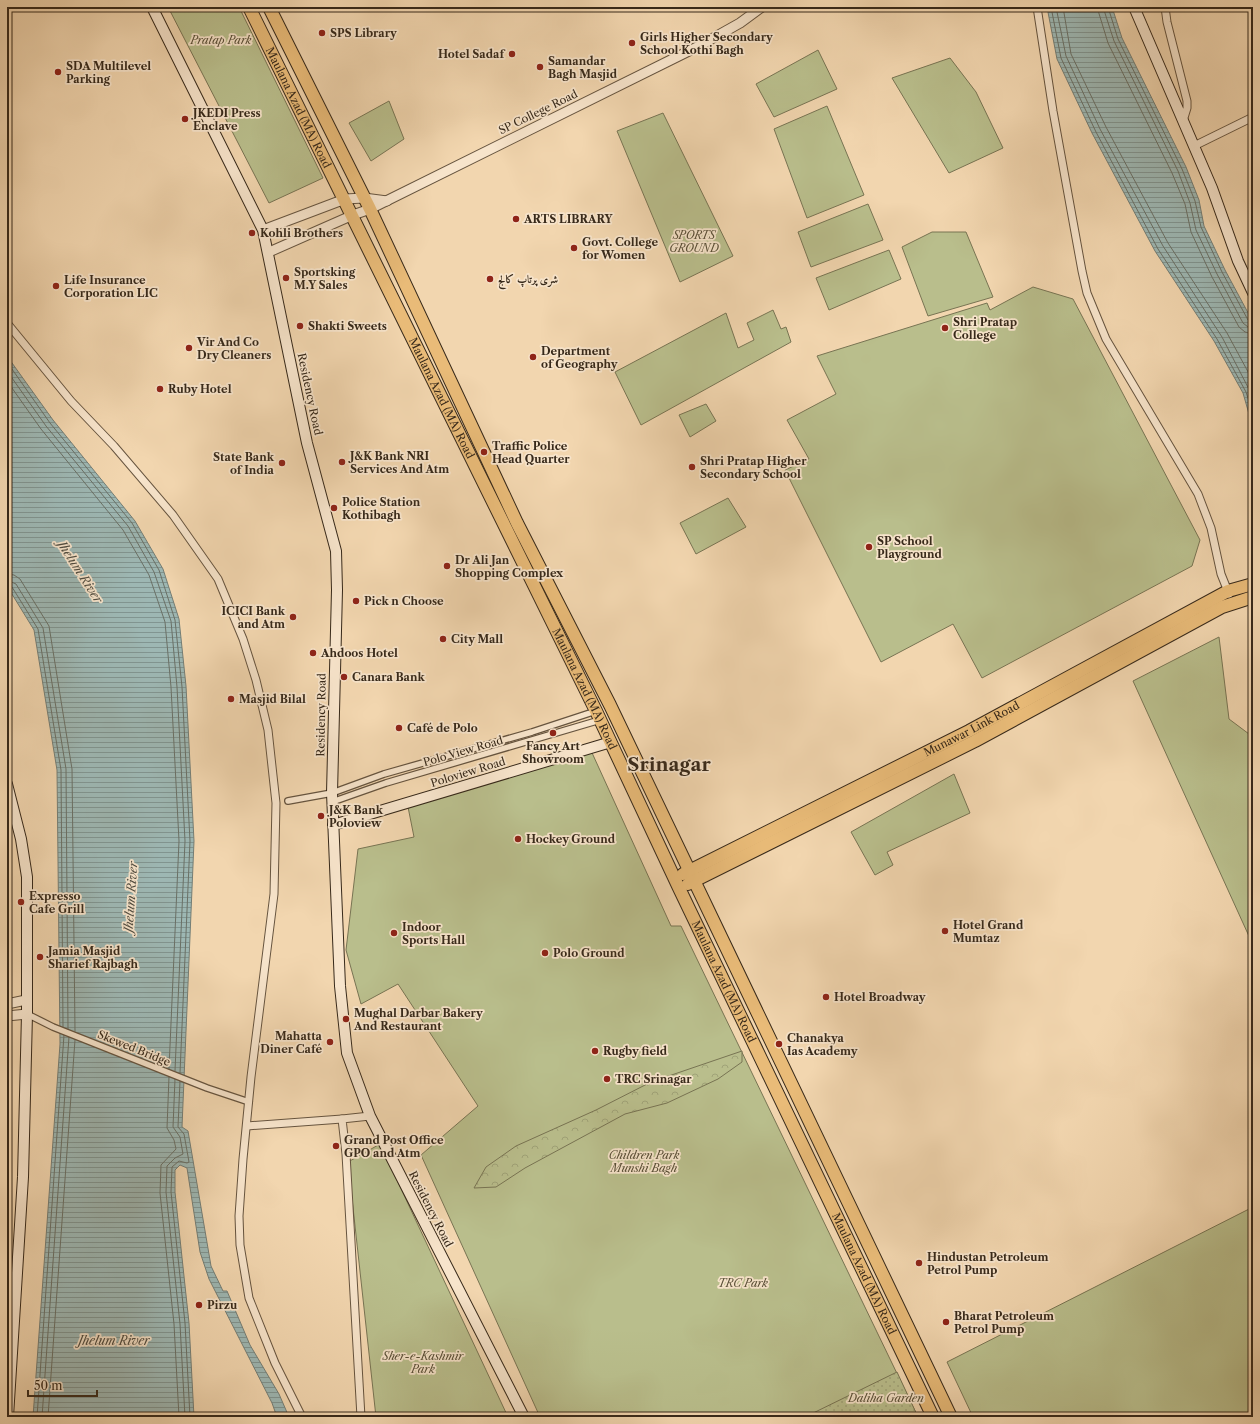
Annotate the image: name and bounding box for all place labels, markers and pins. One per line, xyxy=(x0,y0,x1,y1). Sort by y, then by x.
place label: SPS Library xyxy=(330,26,397,40)
marker: SPS Library xyxy=(317,28,327,38)
place label: Girls Higher Secondary School Kothi Bagh xyxy=(640,30,773,57)
marker: Girls Higher Secondary School Kothi Bagh xyxy=(627,38,637,48)
place label: Hotel Sadaf xyxy=(438,47,505,61)
marker: Hotel Sadaf xyxy=(507,49,517,59)
place label: Samandar Bagh Masjid xyxy=(548,54,618,81)
place label: SDA Multilevel Parking xyxy=(66,59,151,86)
marker: Samandar Bagh Masjid xyxy=(535,62,545,72)
marker: SDA Multilevel Parking xyxy=(53,67,63,77)
place label: JKEDI Press Enclave xyxy=(191,106,261,133)
marker: JKEDI Press Enclave xyxy=(180,114,190,124)
place label: ARTS LIBRARY xyxy=(523,212,613,226)
marker: ARTS LIBRARY xyxy=(511,214,521,224)
place label: Kohli Brothers xyxy=(260,226,343,240)
marker: Kohli Brothers xyxy=(247,228,257,238)
place label: Govt. College for Women xyxy=(582,235,658,262)
marker: Govt. College for Women xyxy=(569,243,579,253)
place label: Sportsking M.Y Sales xyxy=(294,265,356,292)
place label: شری پرتاپ کالج xyxy=(498,272,558,290)
place label: Life Insurance Corporation LIC xyxy=(64,273,158,300)
marker: Sportsking M.Y Sales xyxy=(281,273,291,283)
marker: شری پرتاپ کالج xyxy=(485,274,495,284)
marker: Life Insurance Corporation LIC xyxy=(51,281,61,291)
place label: Shri Pratap College xyxy=(953,315,1017,342)
place label: Shakti Sweets xyxy=(308,319,387,333)
marker: Shakti Sweets xyxy=(295,321,305,331)
marker: Shri Pratap College xyxy=(940,323,950,333)
place label: Vir And Co Dry Cleaners xyxy=(196,335,271,362)
marker: Vir And Co Dry Cleaners xyxy=(184,343,194,353)
place label: Department of Geography xyxy=(541,344,618,371)
marker: Department of Geography xyxy=(528,352,538,362)
place label: Ruby Hotel xyxy=(168,382,232,396)
marker: Ruby Hotel xyxy=(155,384,165,394)
place label: Traffic Police Head Quarter xyxy=(492,439,570,466)
marker: Traffic Police Head Quarter xyxy=(479,447,489,457)
place label: J&K Bank NRI Services And Atm xyxy=(348,449,449,476)
place label: State Bank of India xyxy=(213,450,275,477)
place label: Shri Pratap Higher Secondary School xyxy=(700,454,807,481)
marker: J&K Bank NRI Services And Atm xyxy=(337,457,347,467)
marker: State Bank of India xyxy=(277,458,287,468)
marker: Shri Pratap Higher Secondary School xyxy=(687,462,697,472)
place label: Police Station Kothibagh xyxy=(342,495,421,522)
marker: Police Station Kothibagh xyxy=(329,503,339,513)
place label: SP School Playground xyxy=(877,534,943,561)
marker: SP School Playground xyxy=(864,542,874,552)
place label: Dr Ali Jan Shopping Complex xyxy=(455,553,564,580)
marker: Dr Ali Jan Shopping Complex xyxy=(442,561,452,571)
place label: Pick n Choose xyxy=(364,594,444,608)
marker: Pick n Choose xyxy=(351,596,361,606)
place label: ICICI Bank and Atm xyxy=(222,604,286,631)
marker: ICICI Bank and Atm xyxy=(288,612,298,622)
place label: City Mall xyxy=(451,632,503,646)
marker: City Mall xyxy=(438,634,448,644)
place label: Ahdoos Hotel xyxy=(320,646,398,660)
marker: Ahdoos Hotel xyxy=(308,648,318,658)
place label: Canara Bank xyxy=(352,670,425,684)
marker: Canara Bank xyxy=(339,672,349,682)
place label: Masjid Bilal xyxy=(239,692,306,706)
marker: Masjid Bilal xyxy=(226,694,236,704)
place label: Café de Polo xyxy=(407,721,478,735)
marker: Café de Polo xyxy=(394,723,404,733)
marker: Fancy Art Showroom xyxy=(548,728,558,738)
place label: Fancy Art Showroom xyxy=(522,739,584,766)
place label: J&K Bank Poloview xyxy=(327,803,384,830)
marker: J&K Bank Poloview xyxy=(316,811,326,821)
place label: Hockey Ground xyxy=(526,832,616,846)
marker: Hockey Ground xyxy=(513,834,523,844)
place label: Expresso Cafe Grill xyxy=(29,889,84,916)
marker: Expresso Cafe Grill xyxy=(16,897,26,907)
place label: Hotel Grand Mumtaz xyxy=(953,918,1024,945)
place label: Indoor Sports Hall xyxy=(402,920,465,947)
marker: Hotel Grand Mumtaz xyxy=(940,926,950,936)
marker: Indoor Sports Hall xyxy=(389,928,399,938)
place label: Jamia Masjid Sharief Rajbagh xyxy=(46,944,139,971)
place label: Polo Ground xyxy=(553,946,625,960)
marker: Polo Ground xyxy=(540,948,550,958)
marker: Jamia Masjid Sharief Rajbagh xyxy=(35,952,45,962)
place label: Hotel Broadway xyxy=(834,990,926,1004)
marker: Hotel Broadway xyxy=(821,992,831,1002)
place label: Mughal Darbar Bakery And Restaurant xyxy=(353,1006,483,1033)
marker: Mughal Darbar Bakery And Restaurant xyxy=(341,1014,351,1024)
place label: Mahatta Diner Café xyxy=(260,1029,323,1056)
place label: Chanakya Ias Academy xyxy=(787,1031,858,1058)
marker: Mahatta Diner Café xyxy=(325,1037,335,1047)
marker: Chanakya Ias Academy xyxy=(774,1039,784,1049)
place label: Rugby field xyxy=(603,1044,668,1058)
marker: Rugby field xyxy=(590,1046,600,1056)
place label: TRC Srinagar xyxy=(615,1072,692,1086)
marker: TRC Srinagar xyxy=(602,1074,612,1084)
place label: Grand Post Office GPO and Atm xyxy=(344,1133,444,1160)
marker: Grand Post Office GPO and Atm xyxy=(331,1141,341,1151)
place label: Hindustan Petroleum Petrol Pump xyxy=(927,1250,1049,1277)
marker: Hindustan Petroleum Petrol Pump xyxy=(914,1258,924,1268)
place label: Pirzu xyxy=(207,1298,238,1312)
marker: Pirzu xyxy=(194,1300,204,1310)
place label: Bharat Petroleum Petrol Pump xyxy=(954,1309,1054,1336)
marker: Bharat Petroleum Petrol Pump xyxy=(941,1317,951,1327)

